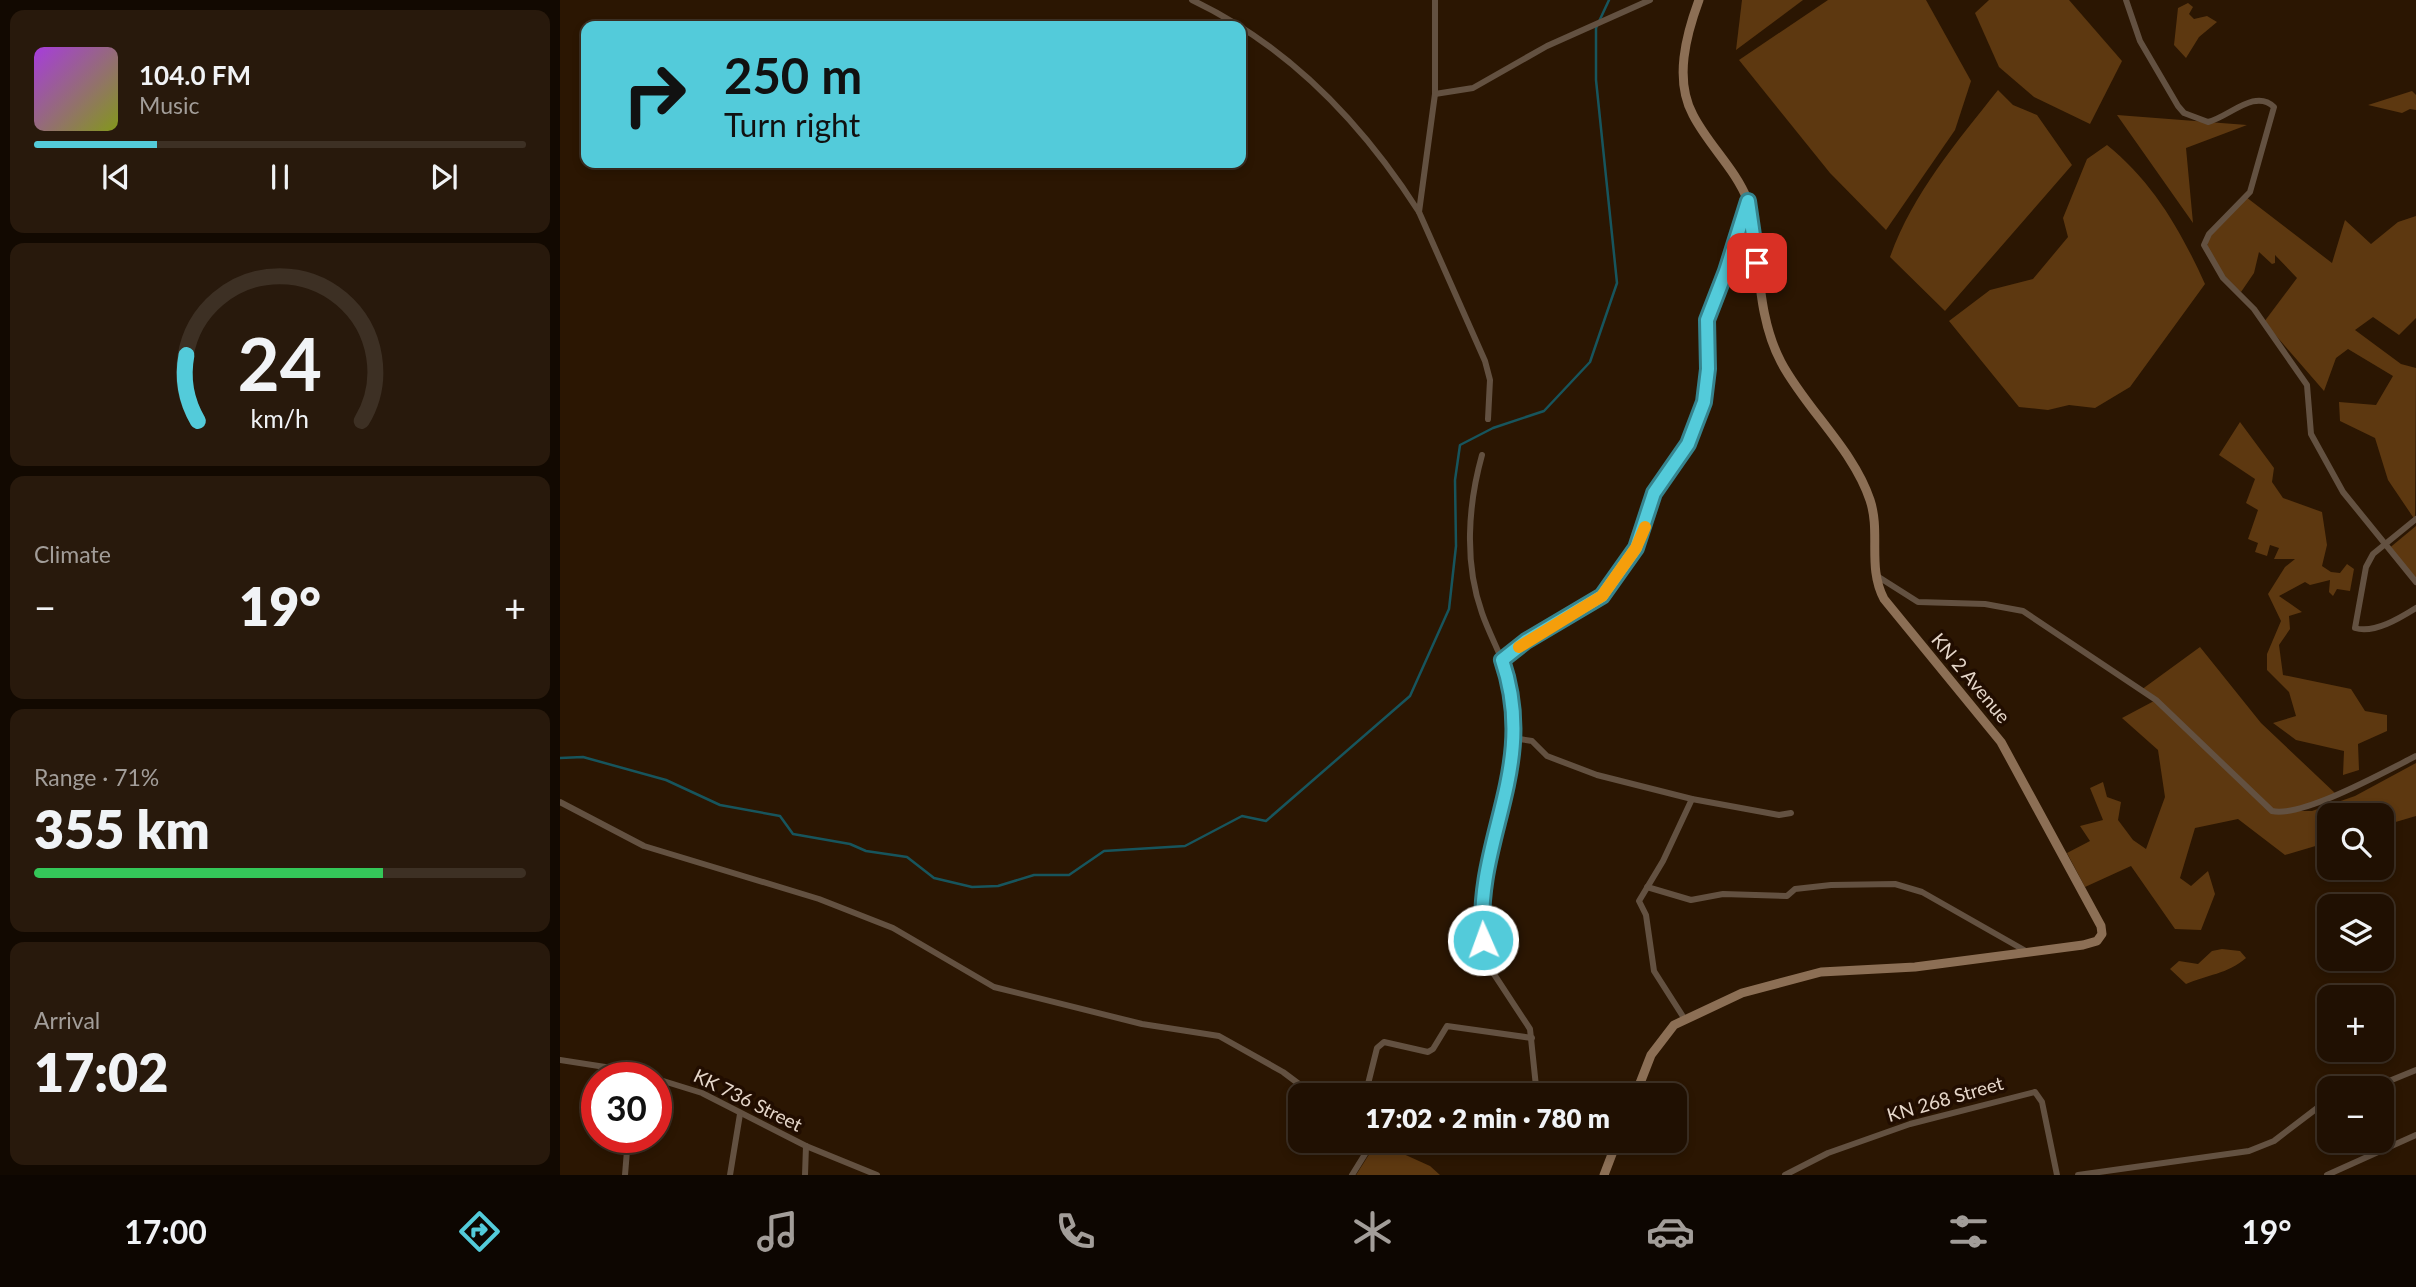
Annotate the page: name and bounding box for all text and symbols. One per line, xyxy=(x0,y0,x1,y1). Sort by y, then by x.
text: 250 m xyxy=(724,46,862,104)
icon: right xyxy=(609,49,700,140)
text: 104.0 FM xyxy=(139,59,251,91)
text: Music xyxy=(139,91,199,119)
text: Turn right xyxy=(724,105,860,144)
icon: previous xyxy=(97,158,135,196)
icon: pause xyxy=(261,158,299,196)
icon: next xyxy=(425,158,463,196)
pin xyxy=(1727,233,1787,293)
icon: arrive xyxy=(1738,244,1776,282)
text: 24 xyxy=(238,319,322,407)
text: km/h xyxy=(251,402,309,432)
text: Climate xyxy=(34,540,111,568)
text: 19° xyxy=(239,575,321,637)
text: − xyxy=(34,584,56,630)
text: + xyxy=(504,584,526,630)
street label: KN 2 Avenue xyxy=(1927,628,2016,727)
text: Range · 71% xyxy=(34,763,159,791)
text: 355 km xyxy=(34,798,210,860)
map controls xyxy=(2317,803,2394,1153)
button: search xyxy=(2317,803,2394,880)
button: layers xyxy=(2317,894,2394,971)
position arrow xyxy=(1446,903,1520,977)
button: + xyxy=(2317,985,2394,1062)
text: Arrival xyxy=(34,1006,100,1034)
text: 17:02 xyxy=(34,1041,168,1103)
speed limit sign: 30 xyxy=(581,1062,672,1153)
street label: KK 736 Street xyxy=(690,1063,806,1136)
street label: KN 268 Street xyxy=(1884,1071,2006,1126)
button: − xyxy=(2317,1076,2394,1153)
text: 17:02 · 2 min · 780 m xyxy=(1365,1102,1610,1134)
icon: directions xyxy=(455,1207,504,1256)
icon: music xyxy=(753,1207,802,1256)
icon: phone xyxy=(1051,1207,1100,1256)
icon: climate xyxy=(1348,1207,1397,1256)
icon: car xyxy=(1646,1207,1695,1256)
icon: filters xyxy=(1944,1207,1993,1256)
text: 17:00 xyxy=(124,1212,207,1251)
text: 19° xyxy=(2241,1212,2292,1251)

